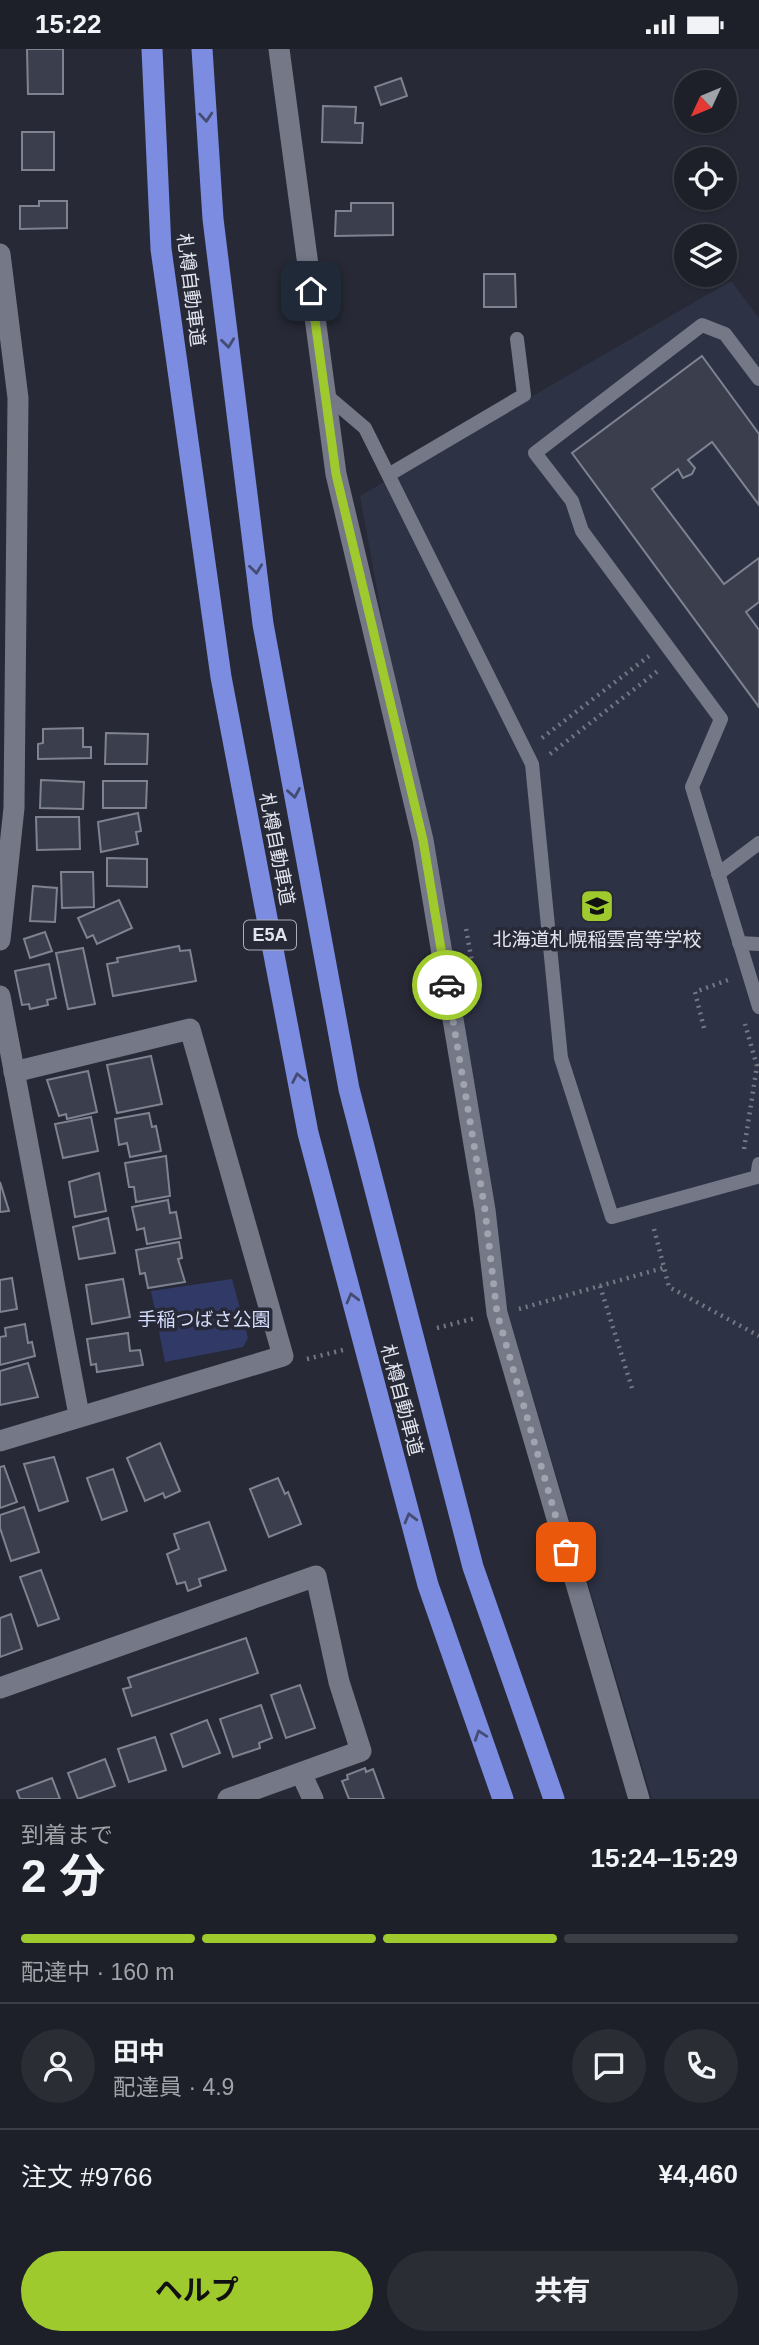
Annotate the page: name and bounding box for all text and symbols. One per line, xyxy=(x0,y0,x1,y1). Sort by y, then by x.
text: 15:22 xyxy=(35,9,102,39)
north arrow xyxy=(674,70,737,133)
map controls xyxy=(674,70,737,287)
one-way arrow xyxy=(198,112,213,123)
button: locate xyxy=(674,147,737,210)
button: layers xyxy=(674,224,737,287)
street label: 札樽自動車道 xyxy=(174,232,208,348)
pin xyxy=(281,261,341,321)
icon: home xyxy=(292,272,330,310)
one-way arrow xyxy=(221,338,236,349)
one-way arrow xyxy=(249,563,264,575)
one-way arrow xyxy=(286,787,301,799)
street label: 札樽自動車道 xyxy=(256,791,298,907)
school or university icon: 北海道札幌稲雲高等学校 xyxy=(578,887,616,925)
road number: E5A xyxy=(244,921,296,949)
place label: 北海道札幌稲雲高等学校 xyxy=(492,929,702,950)
courier xyxy=(412,950,482,1020)
icon: car xyxy=(428,966,466,1004)
one-way arrow xyxy=(291,1072,306,1084)
one-way arrow xyxy=(346,1293,360,1305)
park label: 手稲つばさ公園 xyxy=(137,1309,271,1330)
street label: 札樽自動車道 xyxy=(377,1342,427,1458)
one-way arrow xyxy=(404,1513,418,1525)
pin xyxy=(536,1522,596,1582)
icon: bag xyxy=(547,1533,585,1571)
one-way arrow xyxy=(474,1729,488,1741)
text: 到着まで xyxy=(21,1822,113,1848)
text: 15:24–15:29 xyxy=(591,1843,738,1873)
text: 2 分 xyxy=(21,1850,105,1902)
text: 配達中 · 160 m xyxy=(21,1959,174,1985)
button: person xyxy=(21,2029,95,2103)
button: chat xyxy=(572,2029,646,2103)
button: phone xyxy=(664,2029,738,2103)
text: 田中 xyxy=(113,2037,165,2067)
text: 配達員 · 4.9 xyxy=(113,2074,234,2100)
text: ¥4,460 xyxy=(658,2159,738,2189)
text: 注文 #9766 xyxy=(21,2162,153,2192)
button: ヘルプ xyxy=(21,2251,373,2331)
button: 共有 xyxy=(387,2251,738,2331)

